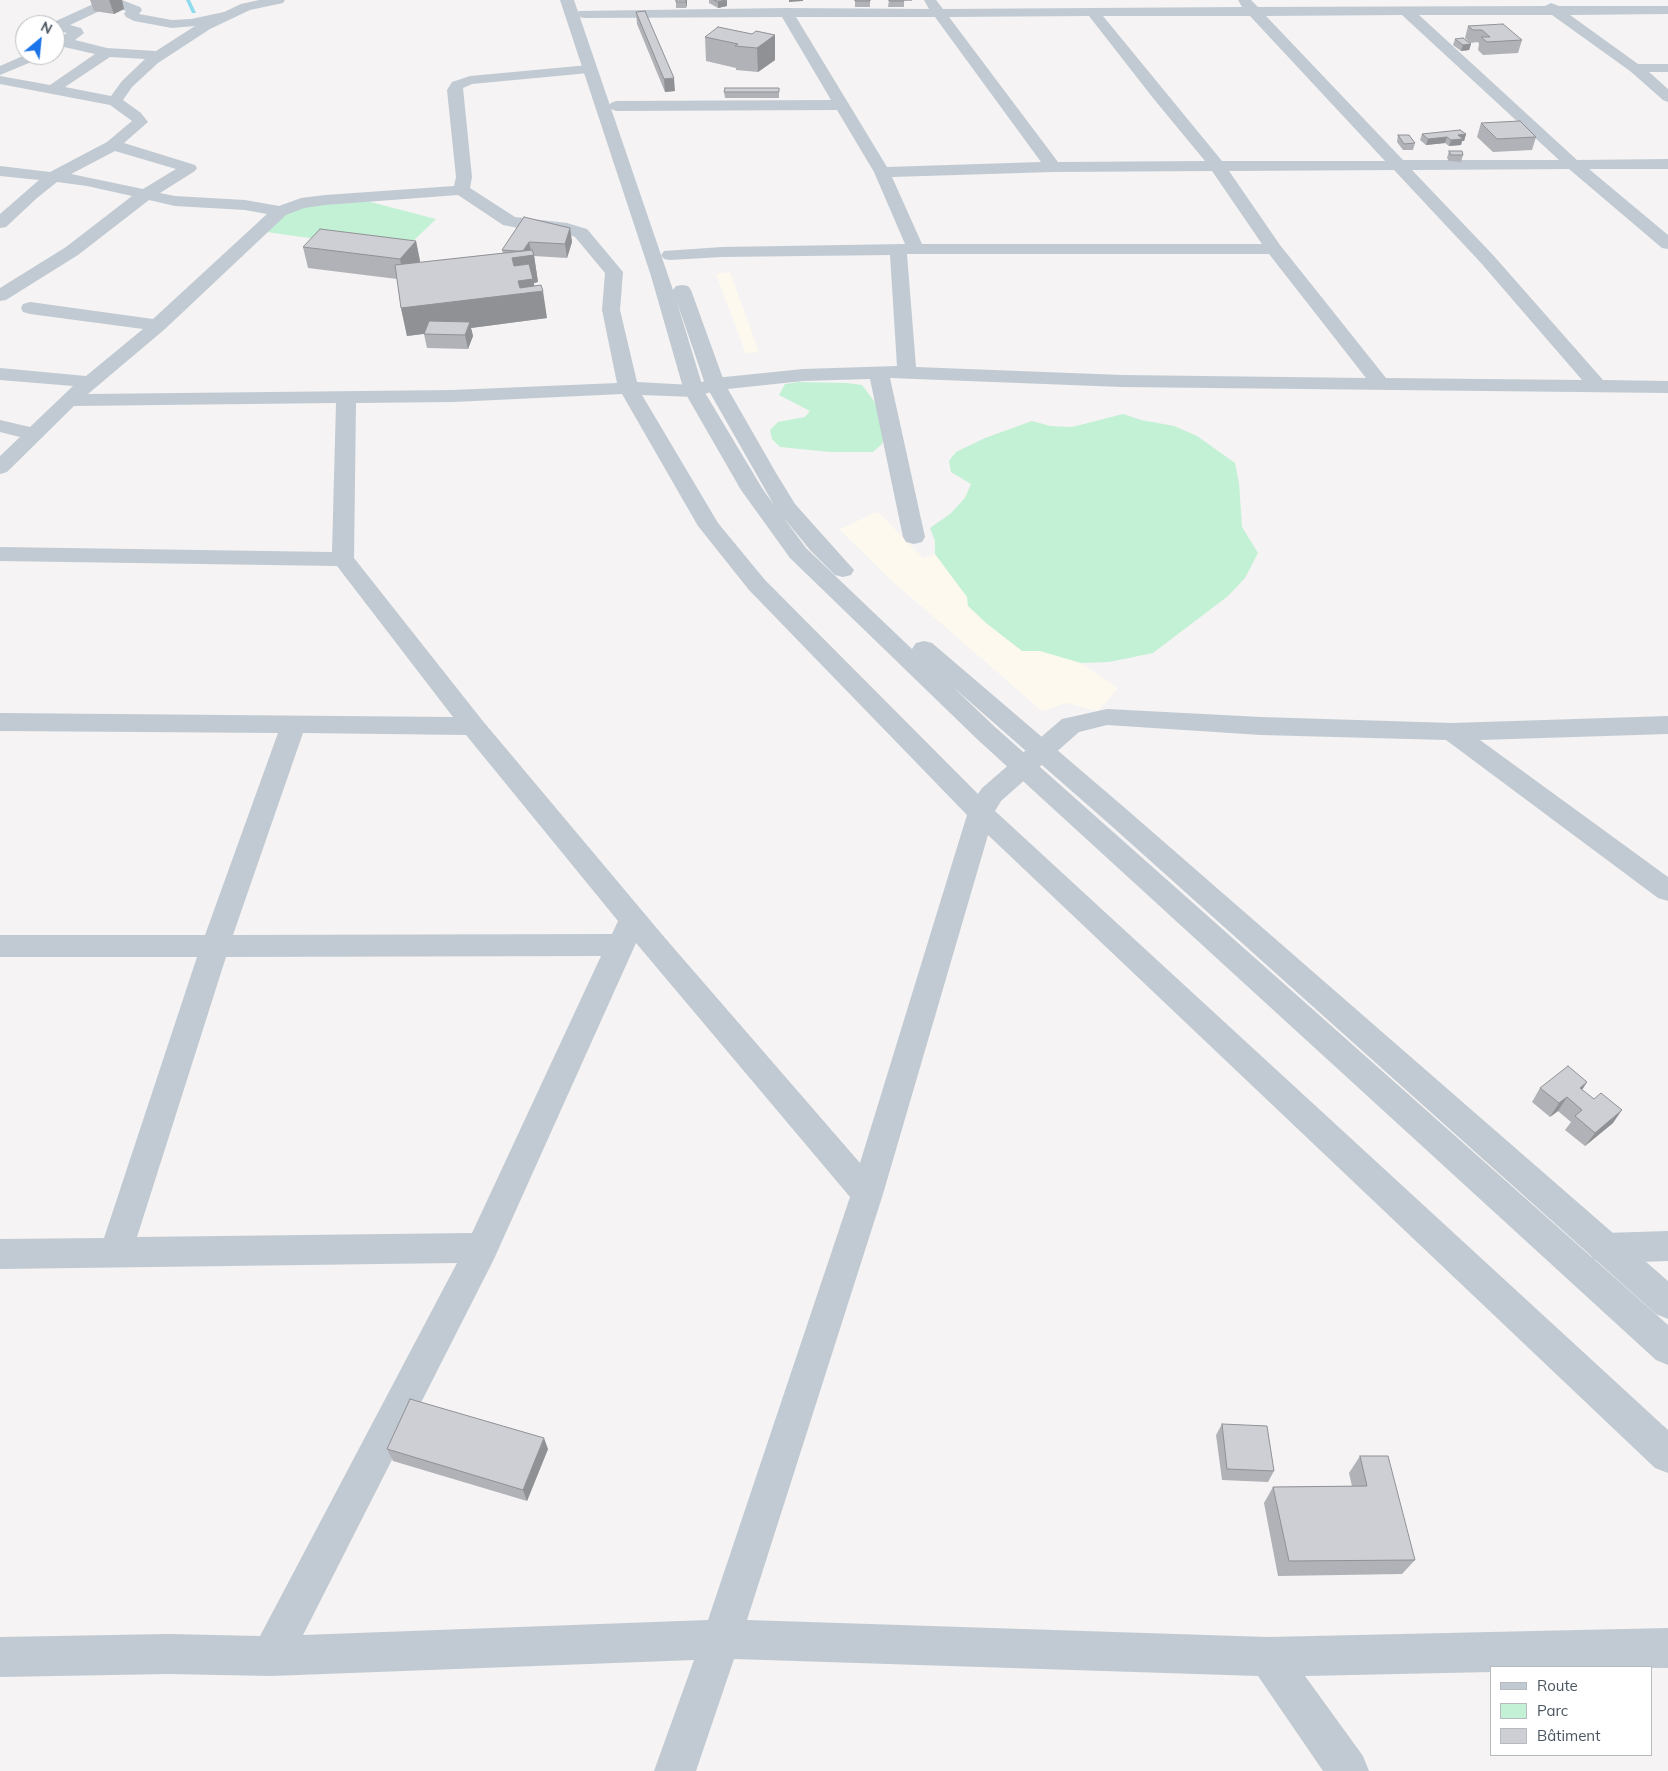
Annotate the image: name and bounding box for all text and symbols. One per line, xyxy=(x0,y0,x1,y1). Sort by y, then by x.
north arrow xyxy=(15,15,65,65)
text: N xyxy=(38,17,55,38)
legend xyxy=(1490,1666,1653,1756)
text: Route xyxy=(1537,1676,1578,1695)
text: Parc xyxy=(1537,1701,1568,1720)
text: Bâtiment xyxy=(1537,1726,1600,1745)

